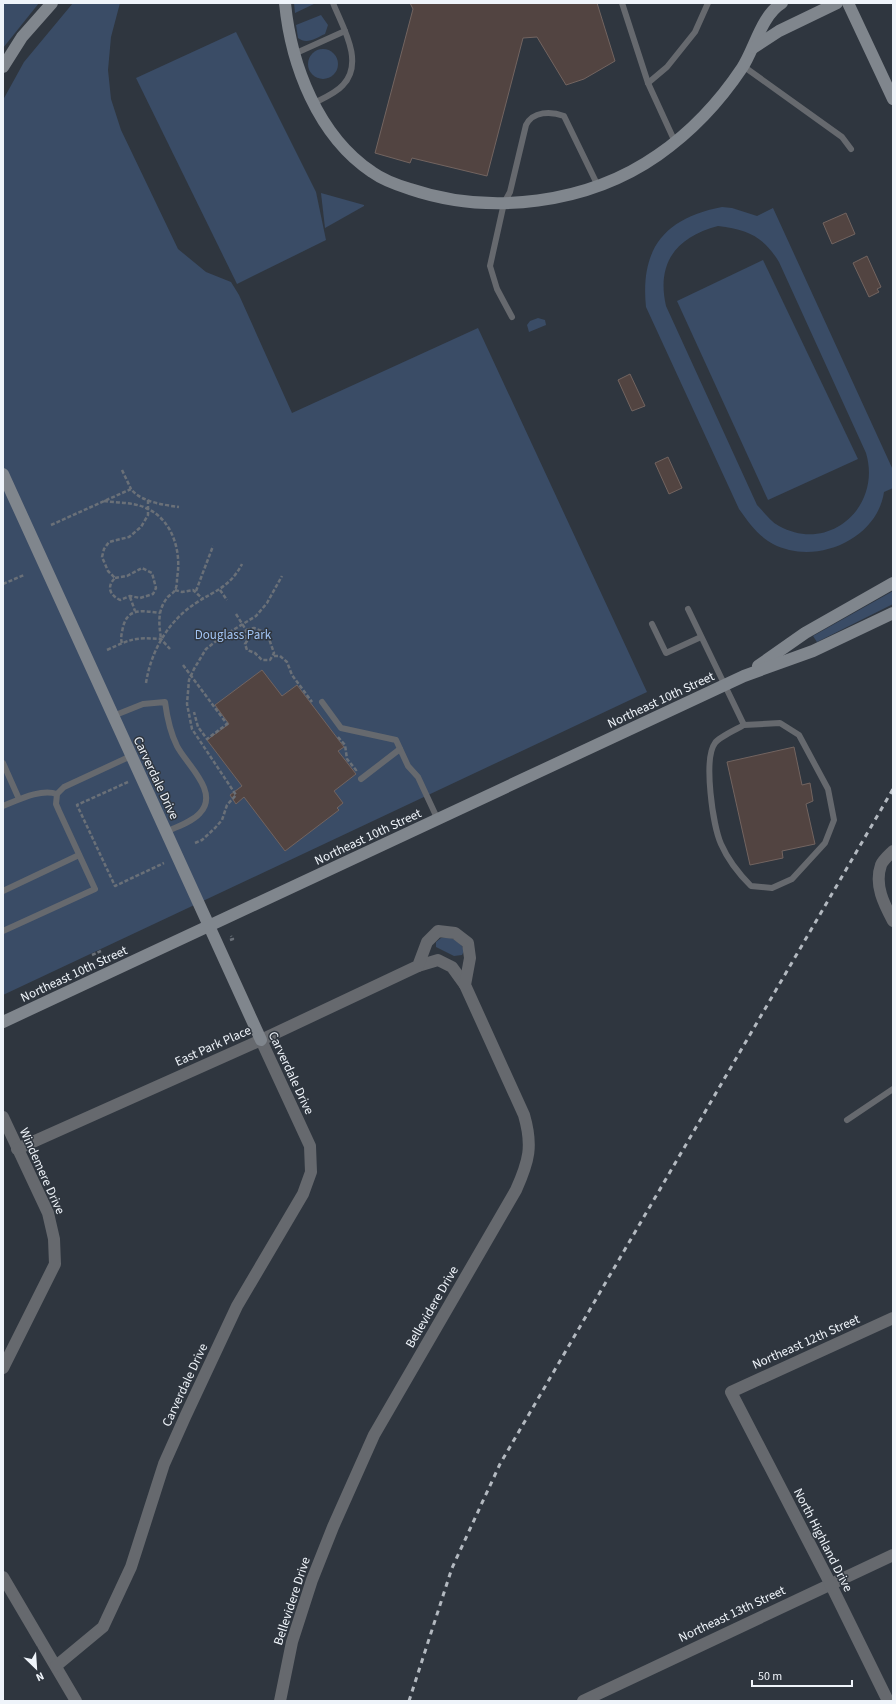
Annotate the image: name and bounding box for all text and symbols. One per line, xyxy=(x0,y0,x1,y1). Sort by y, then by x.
park label: Douglass Park xyxy=(195,626,272,644)
street label: Northeast 10th Street xyxy=(605,667,718,733)
street label: Carverdale Drive xyxy=(129,733,183,823)
street label: Northeast 10th Street xyxy=(312,804,425,870)
street label: Northeast 10th Street xyxy=(18,941,131,1007)
street label: East Park Place xyxy=(172,1021,254,1071)
street label: Carverdale Drive xyxy=(264,1028,318,1118)
street label: Windemere Drive xyxy=(15,1125,69,1217)
street label: Bellevidere Drive xyxy=(401,1263,463,1351)
street label: Northeast 12th Street xyxy=(749,1310,863,1374)
street label: Carverdale Drive xyxy=(158,1340,212,1430)
street label: North Highland Drive xyxy=(789,1485,857,1595)
street label: Bellevidere Drive xyxy=(269,1555,315,1647)
street label: Northeast 13th Street xyxy=(676,1581,789,1647)
north arrow xyxy=(16,1648,56,1688)
scale bar xyxy=(752,1662,852,1688)
text: N xyxy=(34,1668,47,1685)
text: 50 m xyxy=(758,1668,782,1685)

